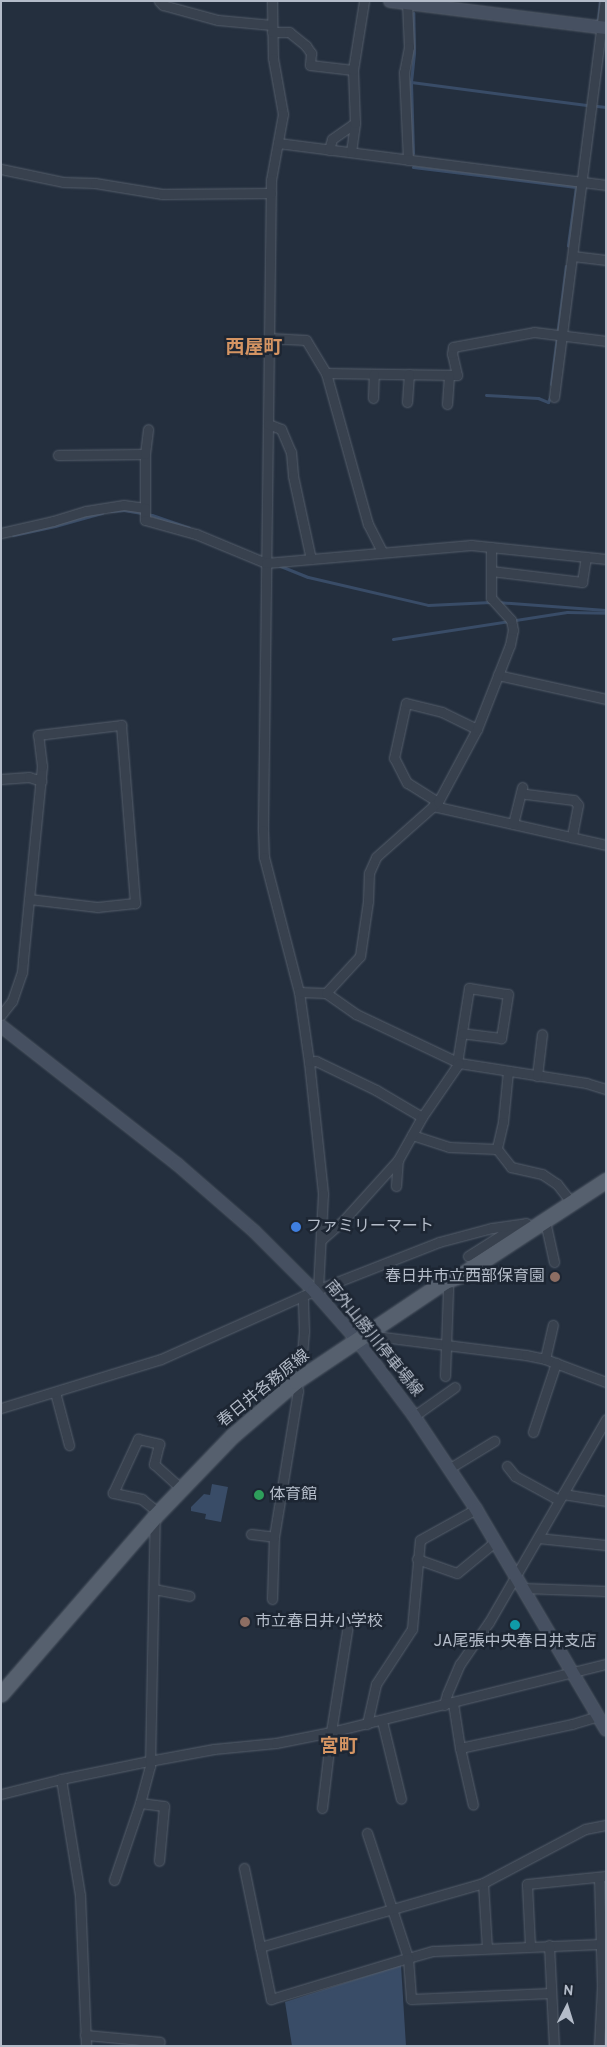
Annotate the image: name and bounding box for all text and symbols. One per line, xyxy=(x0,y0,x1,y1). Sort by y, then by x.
district label: 西屋町 xyxy=(226,338,282,360)
place label: ファミリーマート xyxy=(306,1217,434,1237)
marker: ファミリーマート xyxy=(290,1221,302,1233)
place label: 春日井市立西部保育園 xyxy=(385,1267,545,1287)
marker: 春日井市立西部保育園 xyxy=(549,1271,561,1283)
street label: 南外山勝川停車場線 xyxy=(320,1277,426,1401)
street label: 春日井各務原線 xyxy=(214,1346,314,1432)
place label: 体育館 xyxy=(269,1485,317,1505)
marker: 体育館 xyxy=(253,1489,265,1501)
place label: 市立春日井小学校 xyxy=(255,1612,383,1632)
marker: 市立春日井小学校 xyxy=(239,1616,251,1628)
marker: JA尾張中央春日井支店 xyxy=(509,1619,521,1631)
place label: JA尾張中央春日井支店 xyxy=(434,1632,596,1652)
district label: 宮町 xyxy=(320,1737,358,1759)
north arrow xyxy=(542,1982,592,2032)
text: N xyxy=(563,1983,574,2000)

